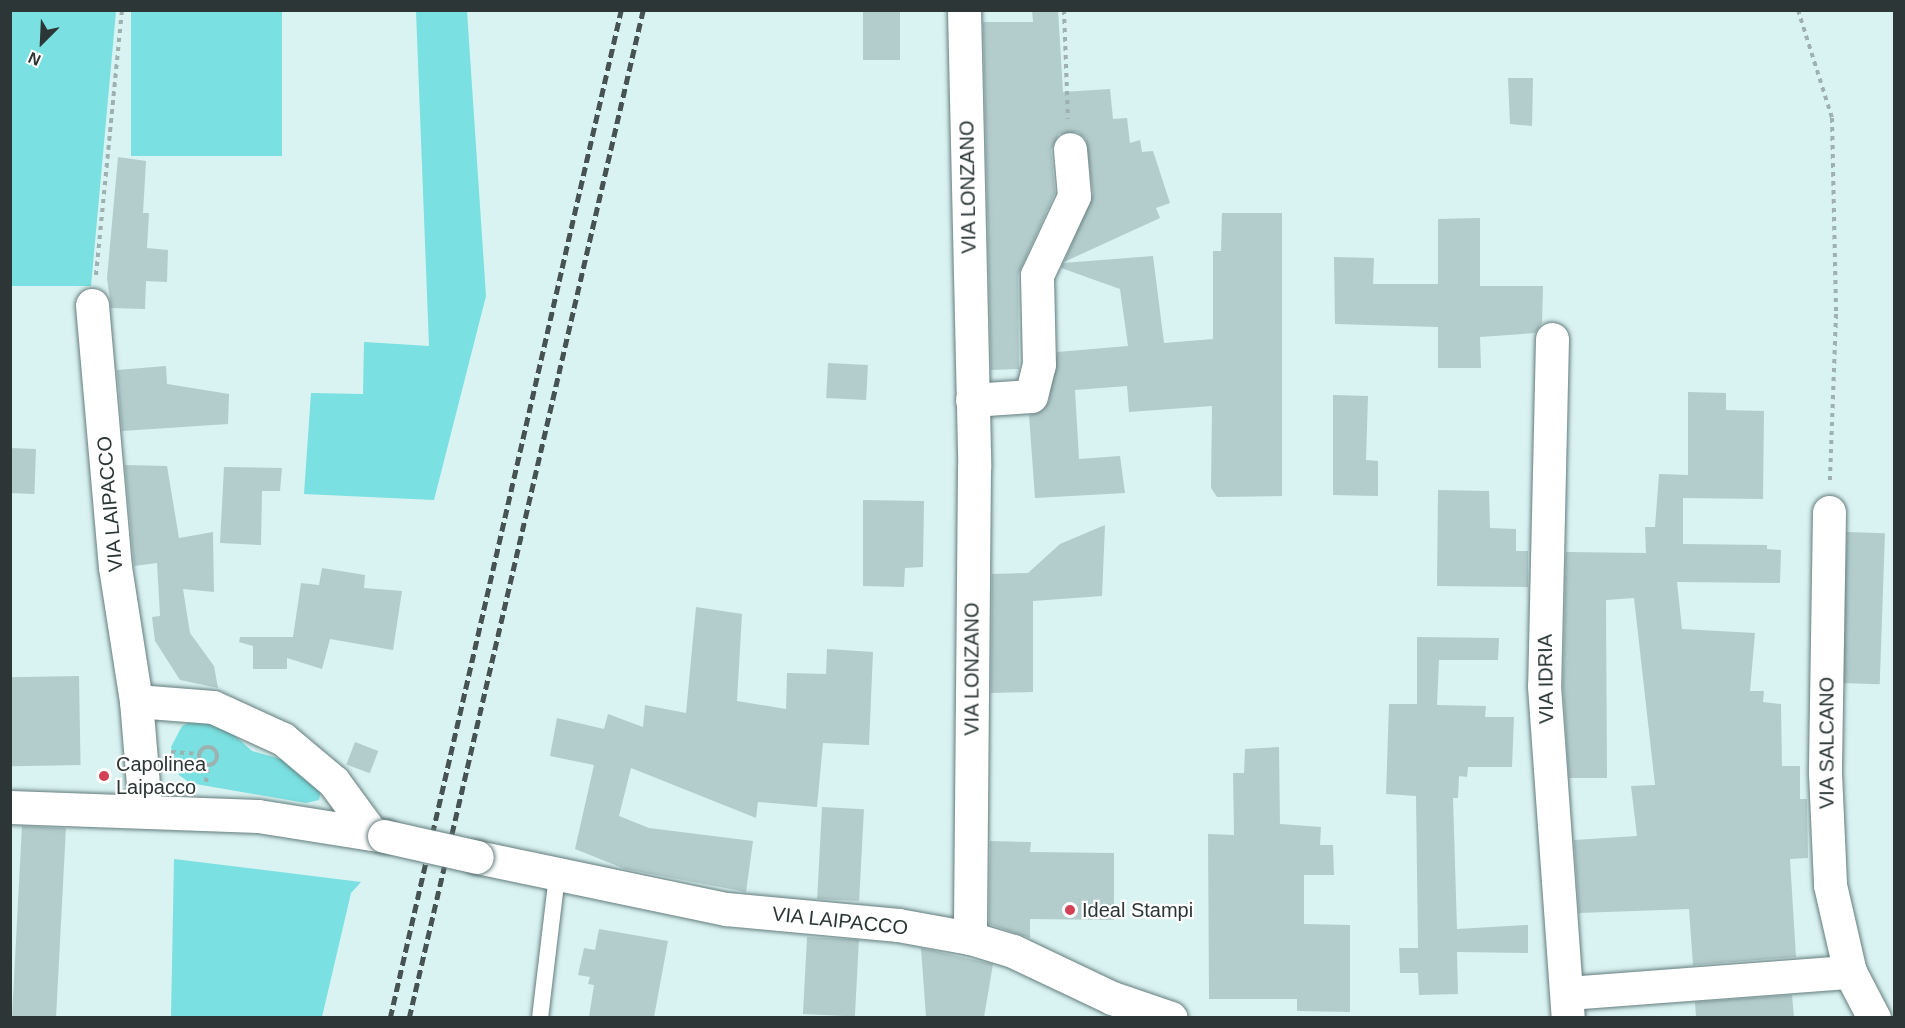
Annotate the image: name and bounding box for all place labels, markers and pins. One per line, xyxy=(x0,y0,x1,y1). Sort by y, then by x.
place label: Capolinea Laipacco xyxy=(116,752,206,799)
marker: Capolinea Laipacco xyxy=(97,769,111,783)
place label: Ideal Stampi xyxy=(1082,898,1193,922)
marker: Ideal Stampi xyxy=(1063,903,1077,917)

